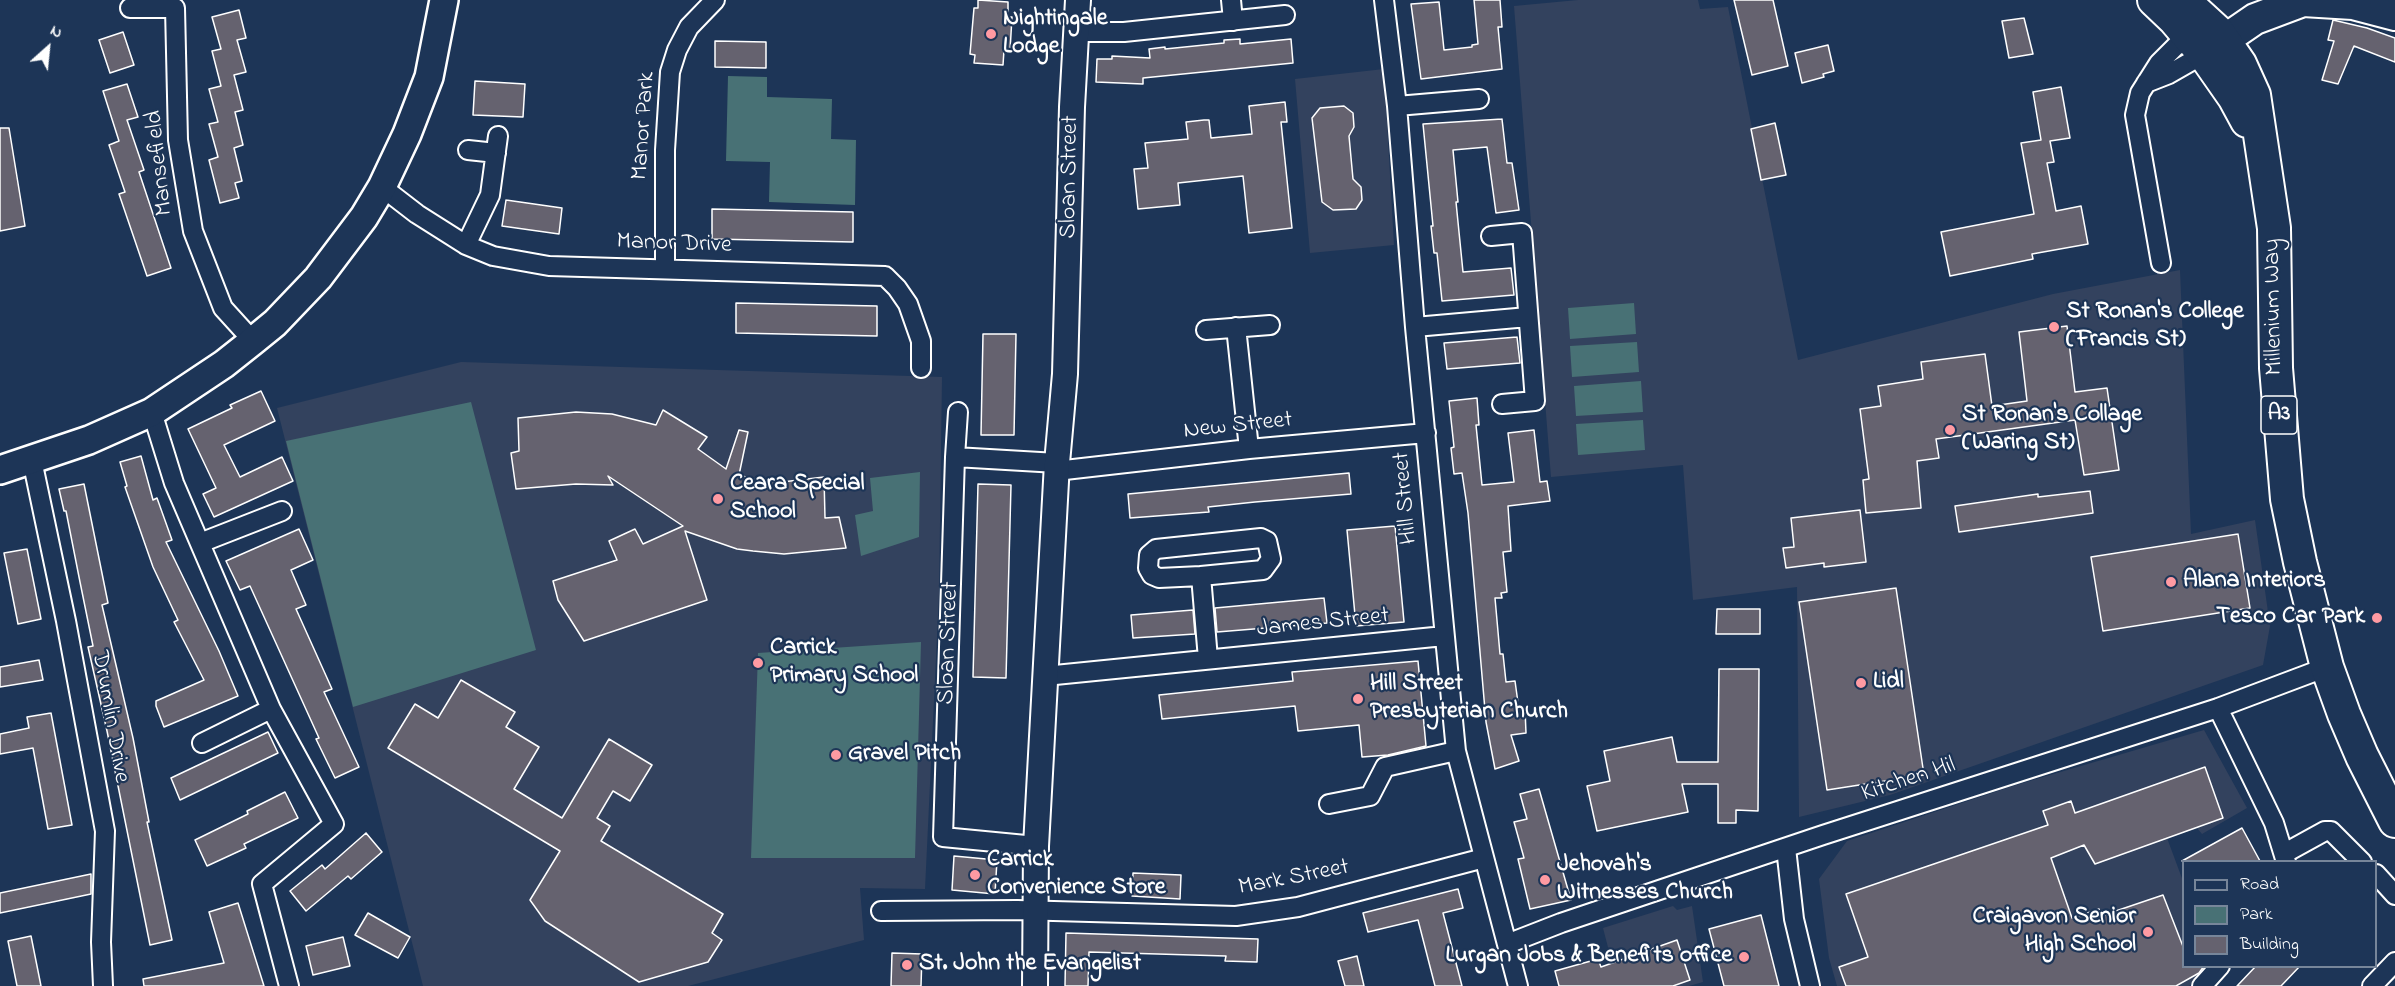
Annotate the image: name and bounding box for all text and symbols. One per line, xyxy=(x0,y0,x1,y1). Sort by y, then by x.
place label: Nightingale Lodge xyxy=(1003,6,1108,62)
north arrow xyxy=(18,18,78,78)
text: N xyxy=(46,19,66,45)
marker: Nightingale Lodge xyxy=(984,27,998,41)
street label: Manor Park xyxy=(627,71,663,181)
street label: Mansefield xyxy=(141,109,181,217)
street label: Sloan Street xyxy=(1056,115,1086,239)
street label: Manor Drive xyxy=(616,229,732,261)
street label: Millenium Way xyxy=(2259,238,2291,376)
place label: St Ronan's College (Francis St) xyxy=(2066,299,2244,355)
marker: St Ronan's College (Francis St) xyxy=(2047,320,2061,334)
road number: A3 xyxy=(2261,396,2297,434)
place label: St Ronan's Collage (Waring St) xyxy=(1962,402,2142,458)
street label: New Street xyxy=(1182,407,1294,447)
marker: St Ronan's Collage (Waring St) xyxy=(1943,423,1957,437)
street label: Hill Street xyxy=(1389,451,1425,545)
place label: Ceara Special School xyxy=(730,471,864,527)
marker: Ceara Special School xyxy=(711,492,725,506)
place label: Alana Interiors xyxy=(2183,568,2326,596)
marker: Alana Interiors xyxy=(2164,575,2178,589)
street label: Sloan Street xyxy=(933,581,967,705)
street label: James Street xyxy=(1255,603,1391,645)
place label: Tesco Car Park xyxy=(2216,604,2365,632)
marker: Tesco Car Park xyxy=(2370,611,2384,625)
place label: Carrick Primary School xyxy=(770,635,918,691)
street label: Drumlin Drive xyxy=(83,649,135,785)
marker: Carrick Primary School xyxy=(751,656,765,670)
place label: Lidl xyxy=(1873,669,1904,697)
place label: Hill Street Presbyterian Church xyxy=(1370,671,1568,727)
marker: Lidl xyxy=(1854,676,1868,690)
marker: Hill Street Presbyterian Church xyxy=(1351,692,1365,706)
place label: Gravel Pitch xyxy=(848,741,961,769)
marker: Gravel Pitch xyxy=(829,748,843,762)
street label: Kitchen Hil xyxy=(1858,752,1960,810)
place label: Carrick Convenience Store xyxy=(987,847,1166,903)
place label: Jehovah's Witnesses Church xyxy=(1557,852,1733,908)
street label: Mark Street xyxy=(1236,854,1352,904)
legend xyxy=(2182,860,2377,968)
marker: Carrick Convenience Store xyxy=(968,868,982,882)
text: Road xyxy=(2240,872,2279,898)
marker: Jehovah's Witnesses Church xyxy=(1538,873,1552,887)
text: Park xyxy=(2240,902,2273,928)
place label: Craigavon Senior High School xyxy=(1973,904,2136,960)
marker: Craigavon Senior High School xyxy=(2141,925,2155,939)
text: Building xyxy=(2240,932,2299,958)
place label: Lurgan Jobs & Benefits office xyxy=(1446,943,1732,971)
marker: Lurgan Jobs & Benefits office xyxy=(1737,950,1751,964)
place label: St. John the Evangelist xyxy=(919,951,1141,979)
marker: St. John the Evangelist xyxy=(900,958,914,972)

